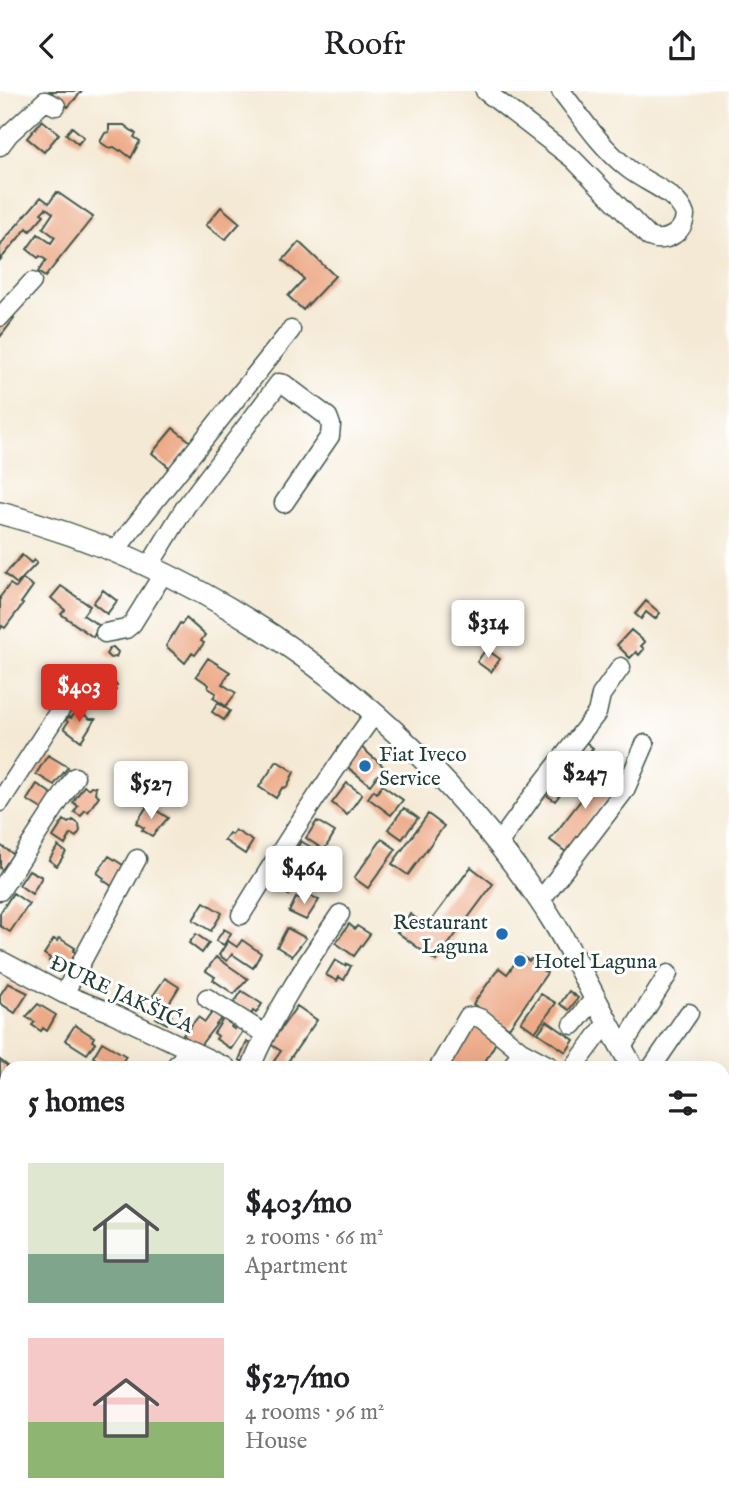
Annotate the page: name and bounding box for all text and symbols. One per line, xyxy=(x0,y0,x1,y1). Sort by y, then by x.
text: Roofr xyxy=(324,25,405,66)
icon: back xyxy=(28,27,66,65)
icon: share xyxy=(663,27,701,65)
pin: $314 xyxy=(447,601,529,660)
text: $314 xyxy=(467,608,509,637)
pin: $403 xyxy=(38,665,120,724)
text: $403 xyxy=(57,672,101,701)
place label: Fiat Iveco Service xyxy=(379,742,467,793)
pin: $247 xyxy=(544,751,626,811)
marker: Fiat Iveco Service xyxy=(357,758,373,774)
text: $247 xyxy=(563,759,607,788)
pin: $527 xyxy=(110,761,192,821)
text: $527 xyxy=(130,769,172,798)
pin: $464 xyxy=(263,847,345,906)
text: $464 xyxy=(282,854,327,883)
place label: Restaurant Laguna xyxy=(393,910,489,961)
marker: Restaurant Laguna xyxy=(494,926,510,942)
street label: ĐURE JAKŠIĆA xyxy=(45,949,199,1041)
place label: Hotel Laguna xyxy=(534,949,658,976)
marker: Hotel Laguna xyxy=(512,953,528,969)
text: 5 homes xyxy=(28,1084,125,1122)
icon: filters xyxy=(664,1084,702,1122)
text: $403/mo xyxy=(245,1185,352,1223)
icon: home xyxy=(84,1191,168,1275)
text: 2 rooms · 66 m² xyxy=(245,1223,384,1252)
text: Apartment xyxy=(245,1252,348,1281)
text: $527/mo xyxy=(245,1360,350,1398)
icon: home xyxy=(84,1366,168,1450)
text: 4 rooms · 96 m² xyxy=(245,1398,384,1427)
text: House xyxy=(245,1427,307,1456)

